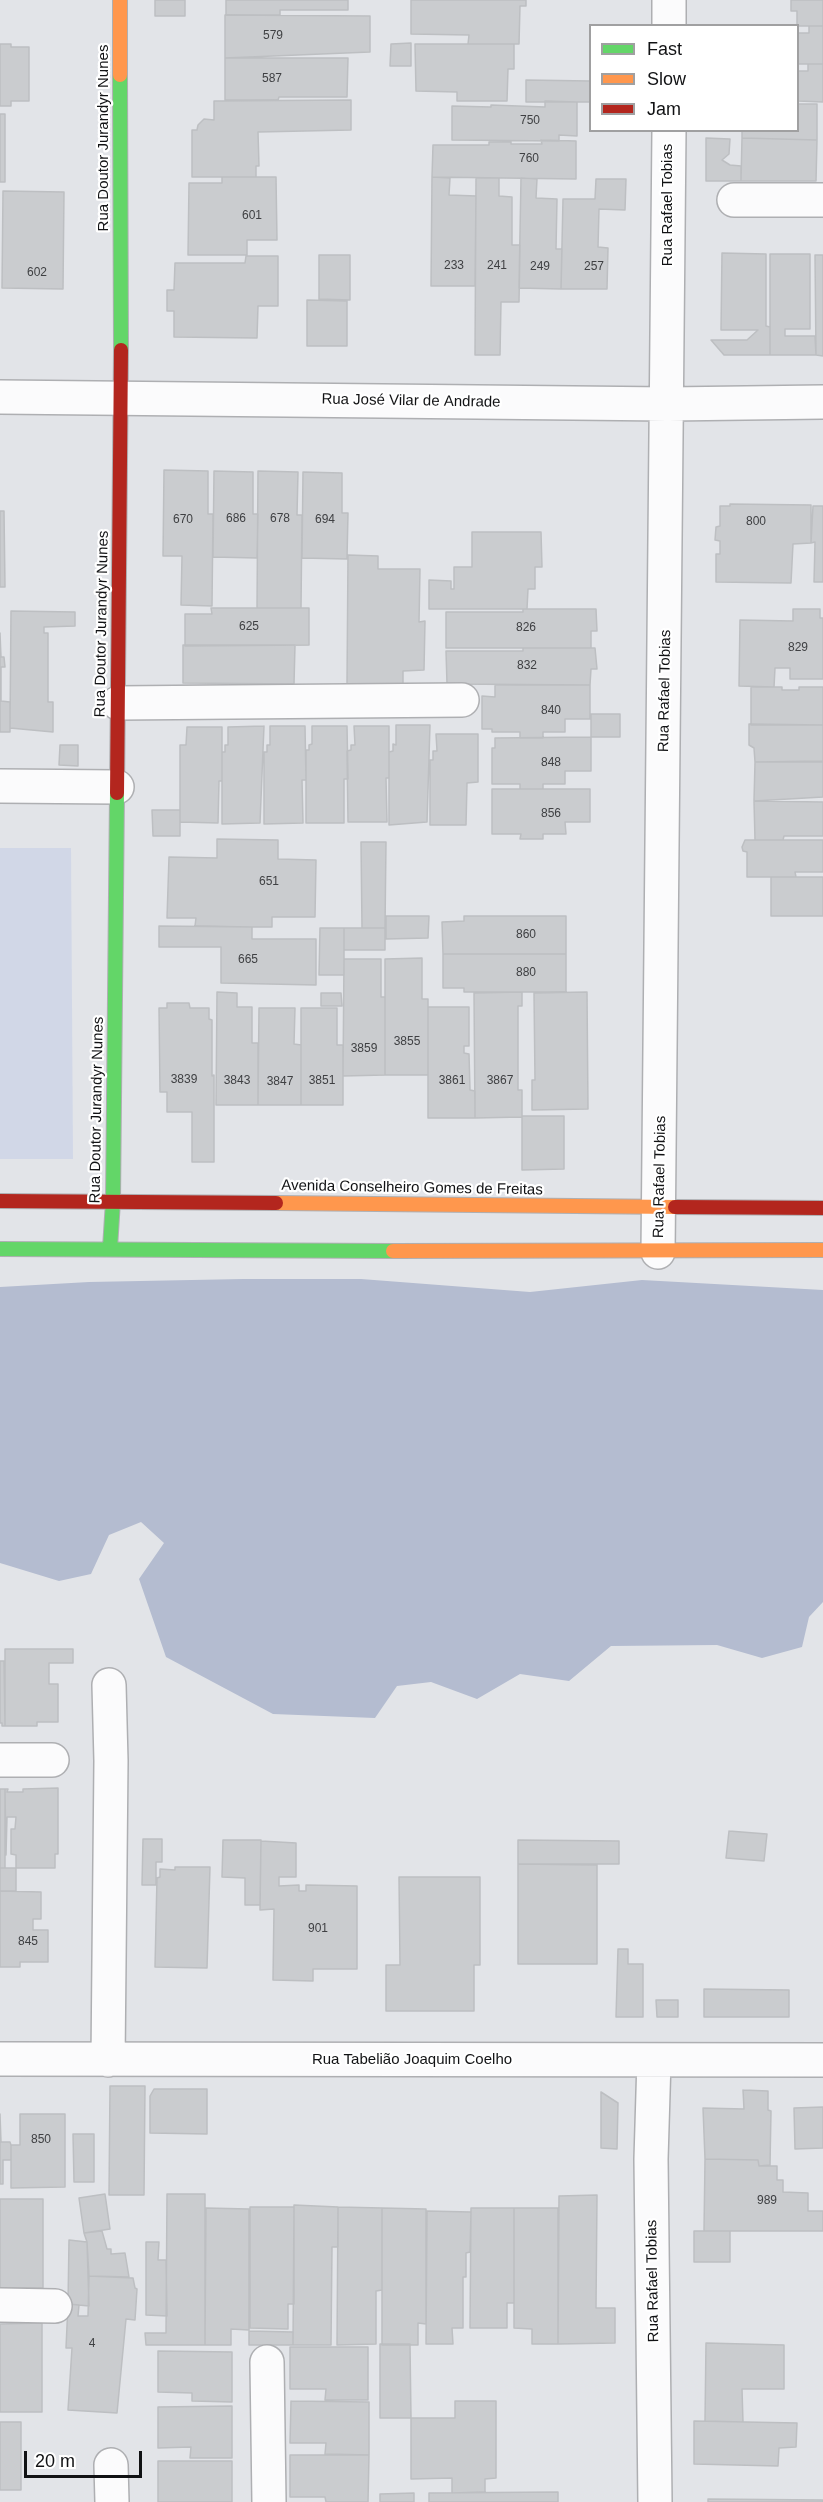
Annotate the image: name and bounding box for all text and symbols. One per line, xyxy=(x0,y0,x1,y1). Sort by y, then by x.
legend xyxy=(589,24,799,132)
house number: 579 xyxy=(263,29,283,43)
text: Fast xyxy=(647,39,682,59)
street label: Rua Doutor Jurandyr Nunes xyxy=(95,45,113,231)
text: Slow xyxy=(647,69,686,89)
house number: 587 xyxy=(262,72,282,86)
text: Jam xyxy=(647,99,681,119)
house number: 750 xyxy=(520,114,540,128)
street label: Rua Rafael Tobias xyxy=(659,144,677,266)
house number: 760 xyxy=(519,152,539,166)
house number: 601 xyxy=(242,209,262,223)
house number: 233 xyxy=(444,259,464,273)
house number: 241 xyxy=(487,259,507,273)
house number: 249 xyxy=(530,260,550,274)
house number: 257 xyxy=(584,260,604,274)
house number: 602 xyxy=(27,266,47,280)
street label: Rua José Vilar de Andrade xyxy=(321,390,501,412)
house number: 686 xyxy=(226,512,246,526)
house number: 678 xyxy=(270,512,290,526)
house number: 670 xyxy=(173,513,193,527)
house number: 694 xyxy=(315,513,335,527)
house number: 800 xyxy=(746,515,766,529)
street label: Rua Doutor Jurandyr Nunes xyxy=(91,530,113,718)
house number: 625 xyxy=(239,620,259,634)
house number: 826 xyxy=(516,621,536,635)
street label: Rua Rafael Tobias xyxy=(655,630,675,752)
house number: 829 xyxy=(788,641,808,655)
house number: 832 xyxy=(517,659,537,673)
house number: 840 xyxy=(541,704,561,718)
house number: 848 xyxy=(541,756,561,770)
house number: 856 xyxy=(541,807,561,821)
house number: 651 xyxy=(259,875,279,889)
house number: 860 xyxy=(516,928,536,942)
house number: 665 xyxy=(238,953,258,967)
house number: 880 xyxy=(516,966,536,980)
street label: Rua Doutor Jurandyr Nunes xyxy=(86,1016,108,1204)
house number: 3855 xyxy=(394,1035,420,1049)
house number: 3859 xyxy=(351,1042,377,1056)
house number: 3839 xyxy=(171,1073,197,1087)
house number: 3843 xyxy=(224,1074,250,1088)
house number: 3851 xyxy=(309,1074,335,1088)
house number: 3861 xyxy=(439,1074,465,1088)
house number: 3867 xyxy=(487,1074,513,1088)
house number: 3847 xyxy=(267,1075,293,1089)
street label: Rua Rafael Tobias xyxy=(650,1116,670,1238)
street label: Avenida Conselheiro Gomes de Freitas xyxy=(281,1177,543,1199)
house number: 901 xyxy=(308,1922,328,1936)
house number: 845 xyxy=(18,1935,38,1949)
street label: Rua Tabelião Joaquim Coelho xyxy=(312,2051,512,2069)
house number: 850 xyxy=(31,2133,51,2147)
house number: 989 xyxy=(757,2194,777,2208)
street label: Rua Rafael Tobias xyxy=(643,2220,663,2342)
house number: 4 xyxy=(89,2337,95,2351)
scale bar xyxy=(27,2439,146,2477)
text: 20 m xyxy=(35,2451,75,2471)

